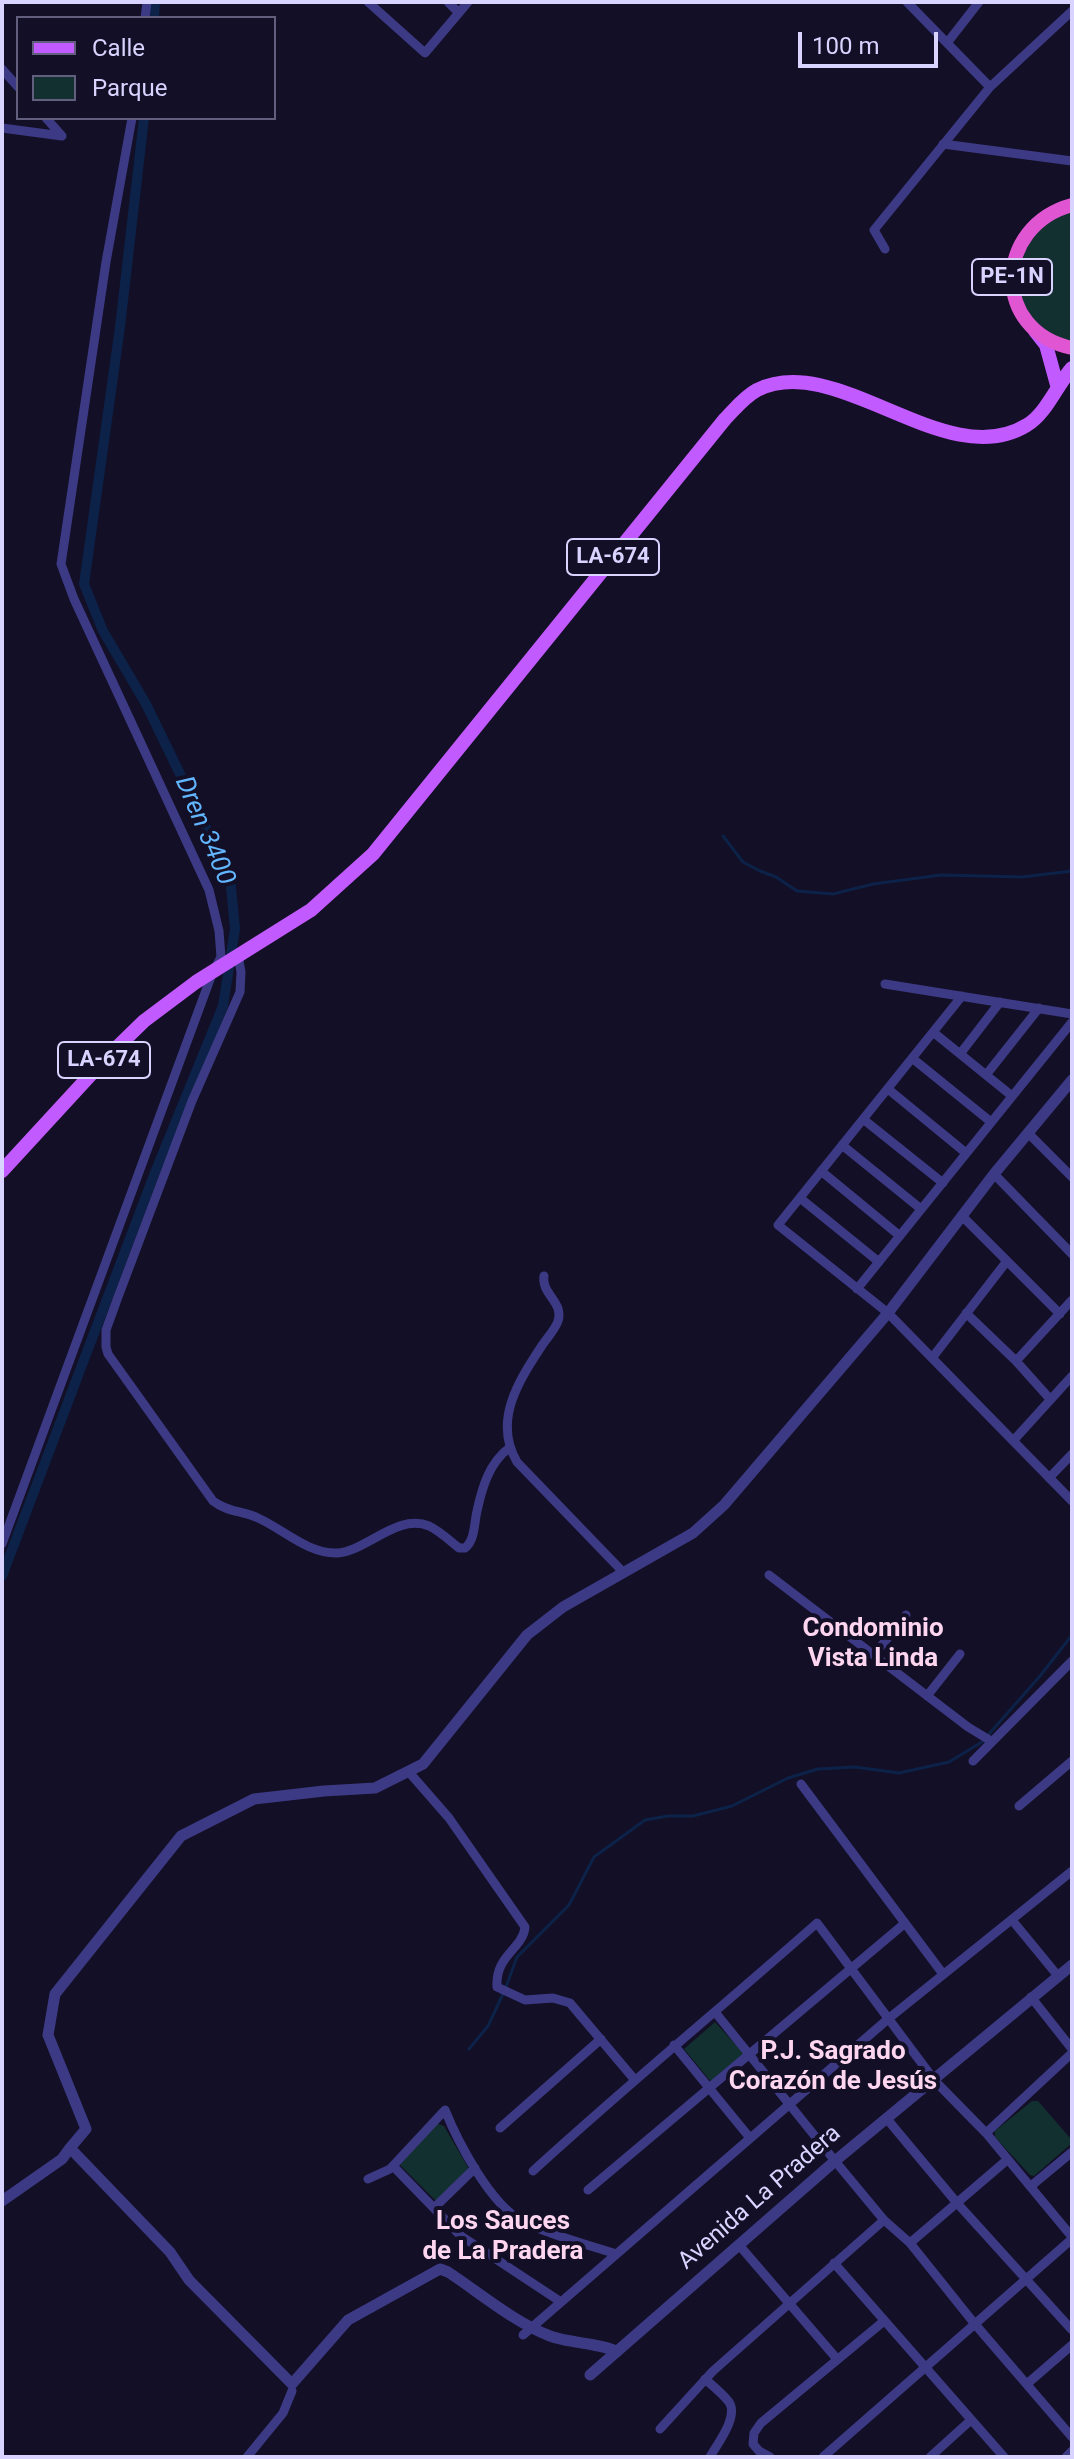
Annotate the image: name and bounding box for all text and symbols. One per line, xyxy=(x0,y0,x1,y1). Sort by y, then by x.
legend xyxy=(16,16,276,120)
scale bar xyxy=(802,16,942,66)
text: 100 m xyxy=(812,32,879,60)
text: Calle xyxy=(92,34,145,62)
text: Parque xyxy=(92,74,168,102)
road number: PE-1N xyxy=(972,259,1052,295)
road number: LA-674 xyxy=(567,539,659,575)
water label: Dren 3400 xyxy=(167,772,241,890)
road number: LA-674 xyxy=(58,1042,150,1078)
district label: Condominio Vista Linda xyxy=(802,1613,944,1674)
district label: P.J. Sagrado Corazón de Jesús xyxy=(729,2036,937,2098)
street label: Avenida La Pradera xyxy=(673,2120,847,2276)
district label: Los Sauces de La Pradera xyxy=(422,2206,584,2268)

